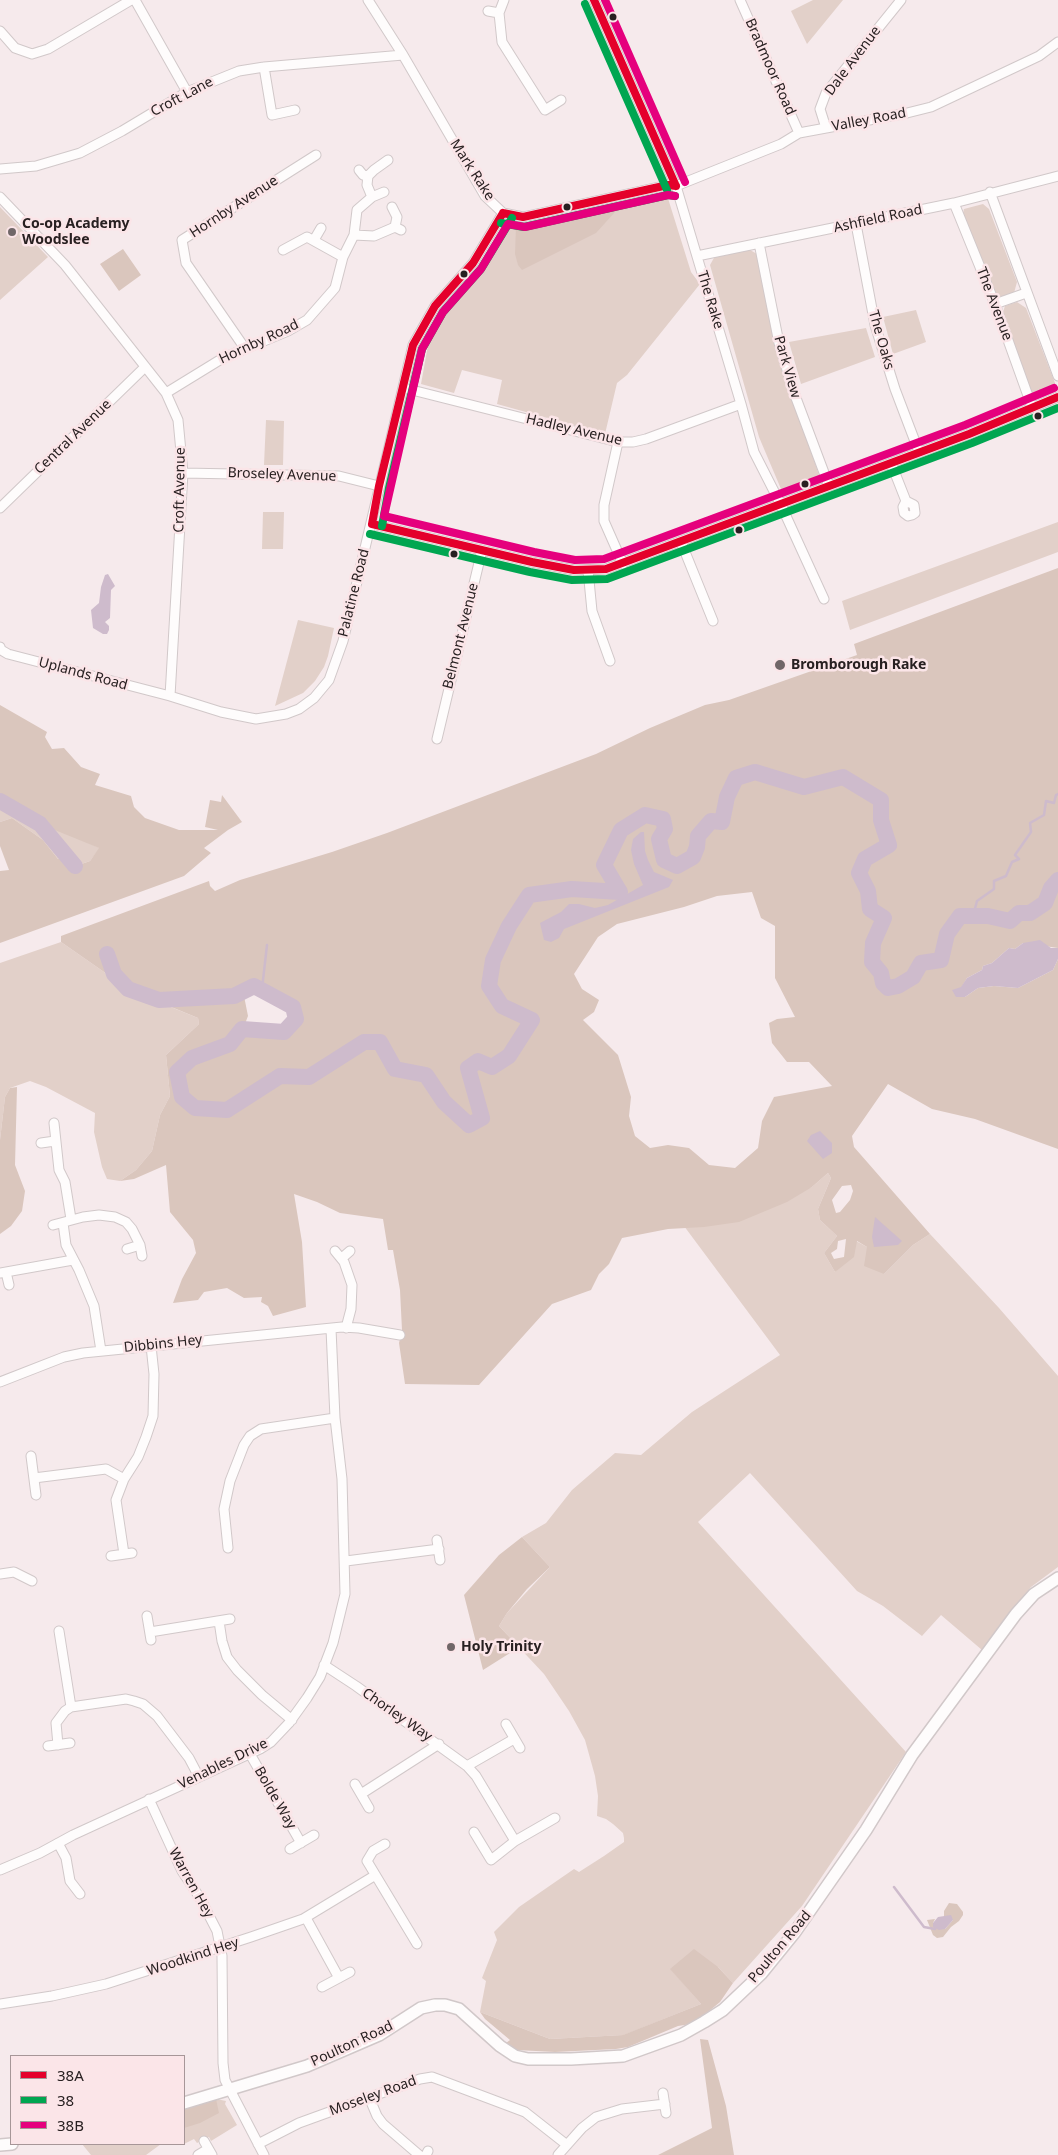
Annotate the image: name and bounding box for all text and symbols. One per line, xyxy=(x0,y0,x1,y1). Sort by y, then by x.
unlabelled marker xyxy=(608,12,618,22)
street label: Bradmoor Road xyxy=(741,16,799,118)
street label: Dale Avenue xyxy=(822,23,884,99)
street label: Croft Lane xyxy=(148,74,216,120)
street label: Valley Road xyxy=(830,105,908,135)
street label: Mark Rake xyxy=(446,136,498,204)
street label: Hornby Avenue xyxy=(187,172,281,242)
street label: Ashfield Road xyxy=(832,201,924,237)
unlabelled marker xyxy=(562,202,572,212)
place label: Co-op Academy Woodslee xyxy=(22,216,130,248)
marker: Co-op Academy Woodslee xyxy=(6,226,18,238)
street label: The Avenue xyxy=(972,265,1016,343)
unlabelled marker xyxy=(459,269,469,279)
street label: The Rake xyxy=(693,269,727,331)
street label: The Oaks xyxy=(865,308,897,372)
street label: Hornby Road xyxy=(216,316,302,368)
street label: Park View xyxy=(770,334,804,400)
street label: Central Avenue xyxy=(31,396,115,478)
street label: Hadley Avenue xyxy=(524,411,624,449)
unlabelled marker xyxy=(1033,411,1043,421)
street label: Croft Avenue xyxy=(171,447,189,533)
street label: Broseley Avenue xyxy=(227,465,337,485)
unlabelled marker xyxy=(800,479,810,489)
unlabelled marker xyxy=(734,525,744,535)
street label: Palatine Road xyxy=(335,547,373,639)
unlabelled marker xyxy=(449,549,459,559)
street label: Belmont Avenue xyxy=(440,581,482,691)
street label: Uplands Road xyxy=(37,654,129,694)
place label: Bromborough Rake xyxy=(791,657,926,673)
marker: Bromborough Rake xyxy=(773,658,787,672)
street label: Dibbins Hey xyxy=(123,1332,203,1356)
place label: Holy Trinity xyxy=(461,1639,541,1655)
marker: Holy Trinity xyxy=(445,1641,457,1653)
street label: Chorley Way xyxy=(359,1685,435,1745)
street label: Venables Drive xyxy=(175,1735,271,1793)
street label: Bolde Way xyxy=(250,1764,300,1832)
street label: Warren Hey xyxy=(165,1845,217,1921)
street label: Poulton Road xyxy=(745,1908,815,1986)
street label: Woodkind Hey xyxy=(145,1934,241,1980)
street label: Poulton Road xyxy=(308,2018,396,2070)
legend xyxy=(10,2055,185,2145)
text: 38A xyxy=(57,2065,84,2085)
street label: Moseley Road xyxy=(327,2072,419,2120)
text: 38 xyxy=(57,2090,74,2110)
text: 38B xyxy=(57,2115,84,2135)

